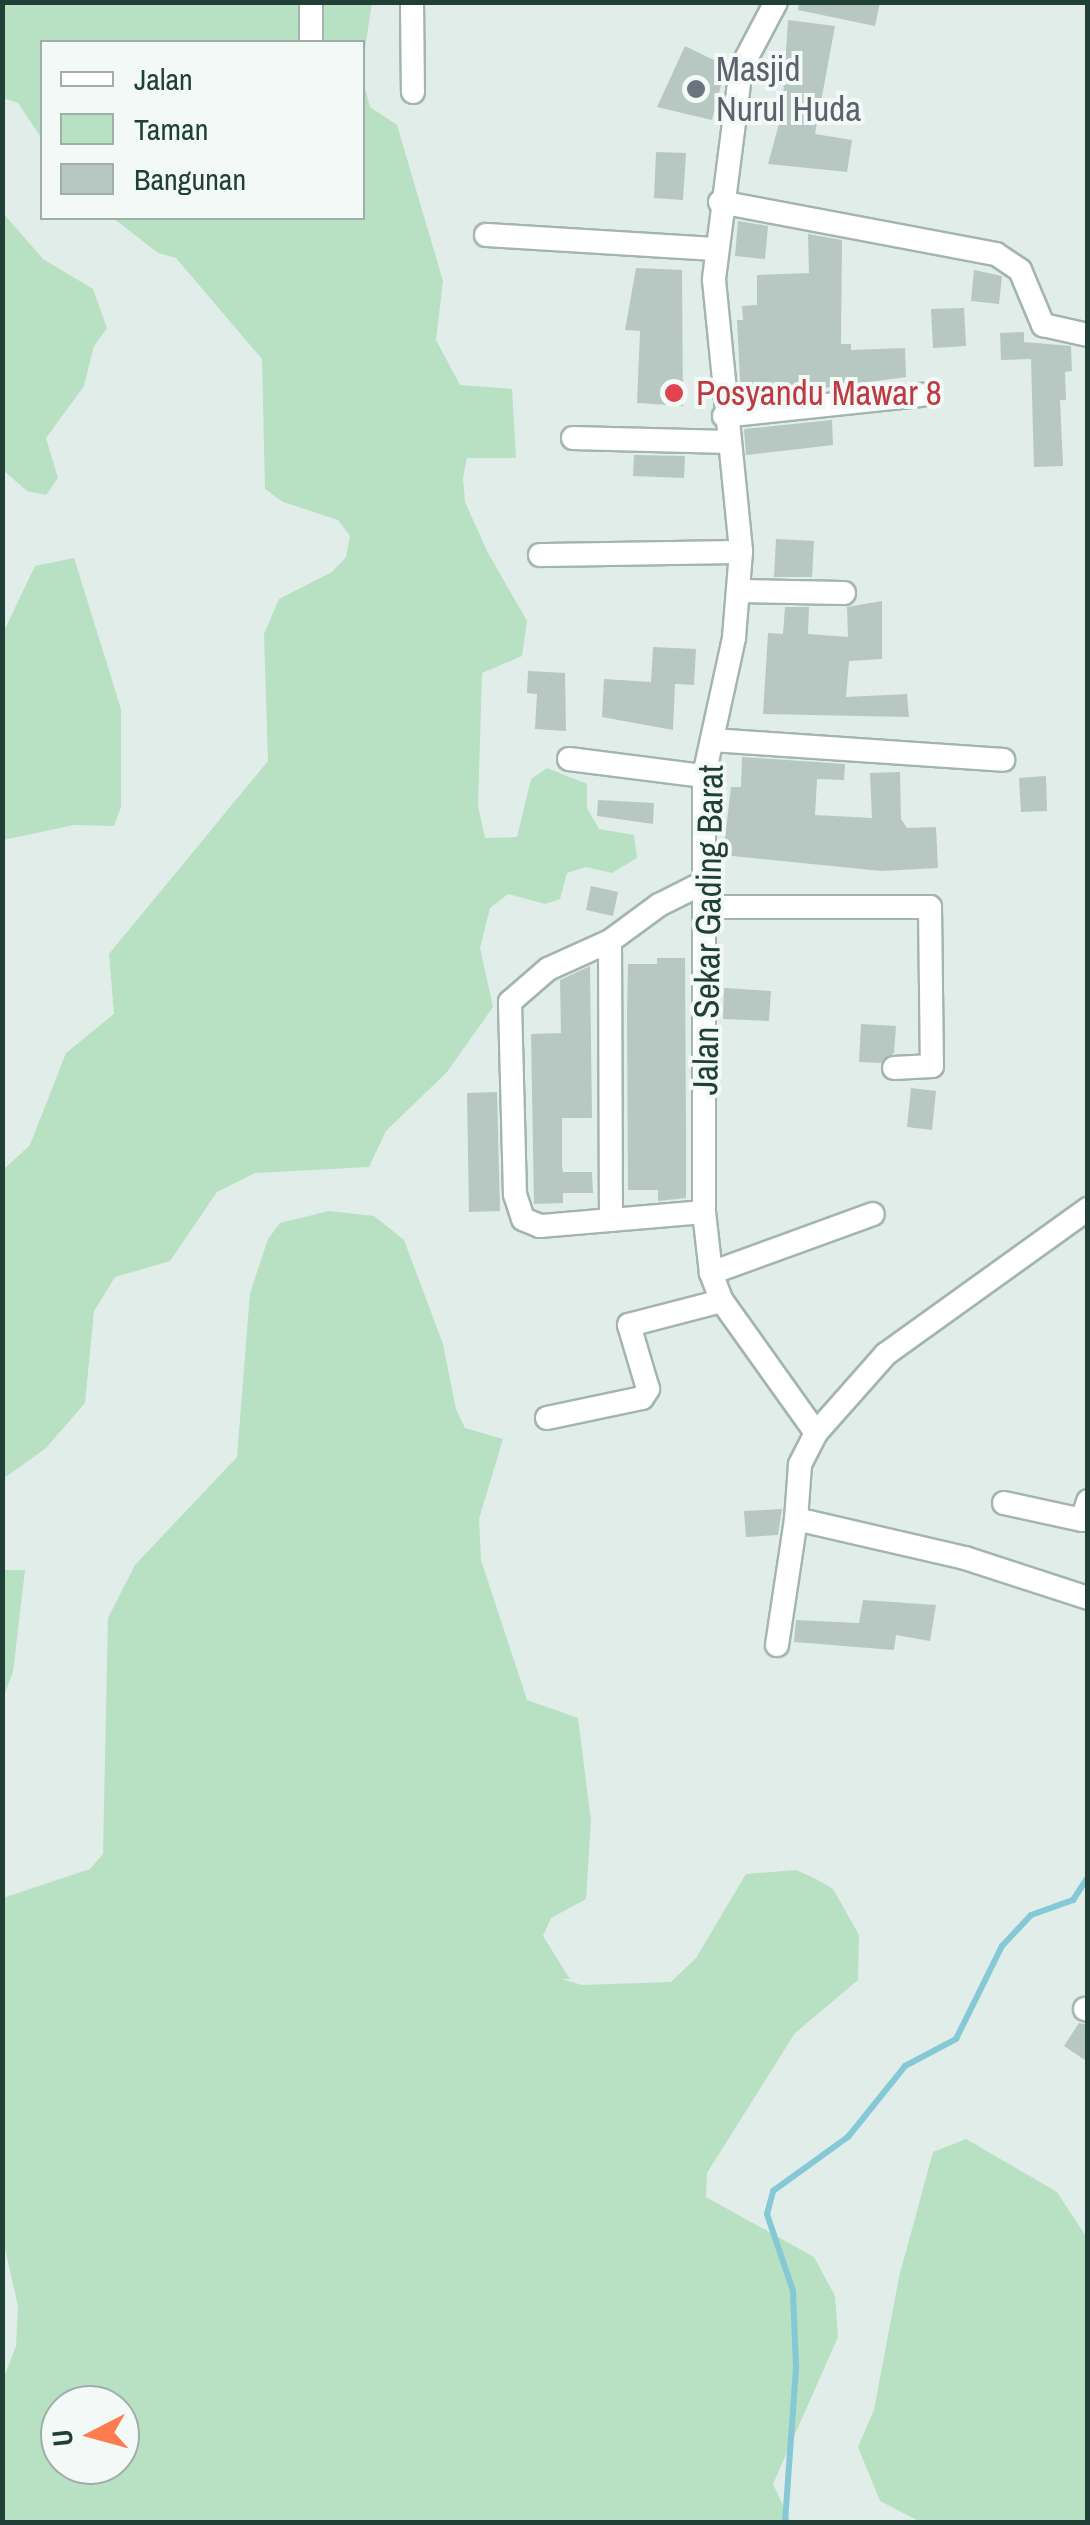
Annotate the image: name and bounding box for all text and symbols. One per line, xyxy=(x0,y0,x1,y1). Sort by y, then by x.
legend xyxy=(40,40,365,220)
place label: Masjid Nurul Huda xyxy=(716,48,861,130)
text: Jalan xyxy=(134,59,193,99)
marker: Masjid Nurul Huda xyxy=(685,78,707,100)
text: Taman xyxy=(134,109,208,149)
text: Bangunan xyxy=(134,159,246,199)
place label: Posyandu Mawar 8 xyxy=(696,372,942,414)
marker: Posyandu Mawar 8 xyxy=(661,380,687,406)
street label: Jalan Sekar Gading Barat xyxy=(684,765,732,1095)
north arrow xyxy=(40,2385,140,2485)
text: U xyxy=(42,2428,82,2448)

